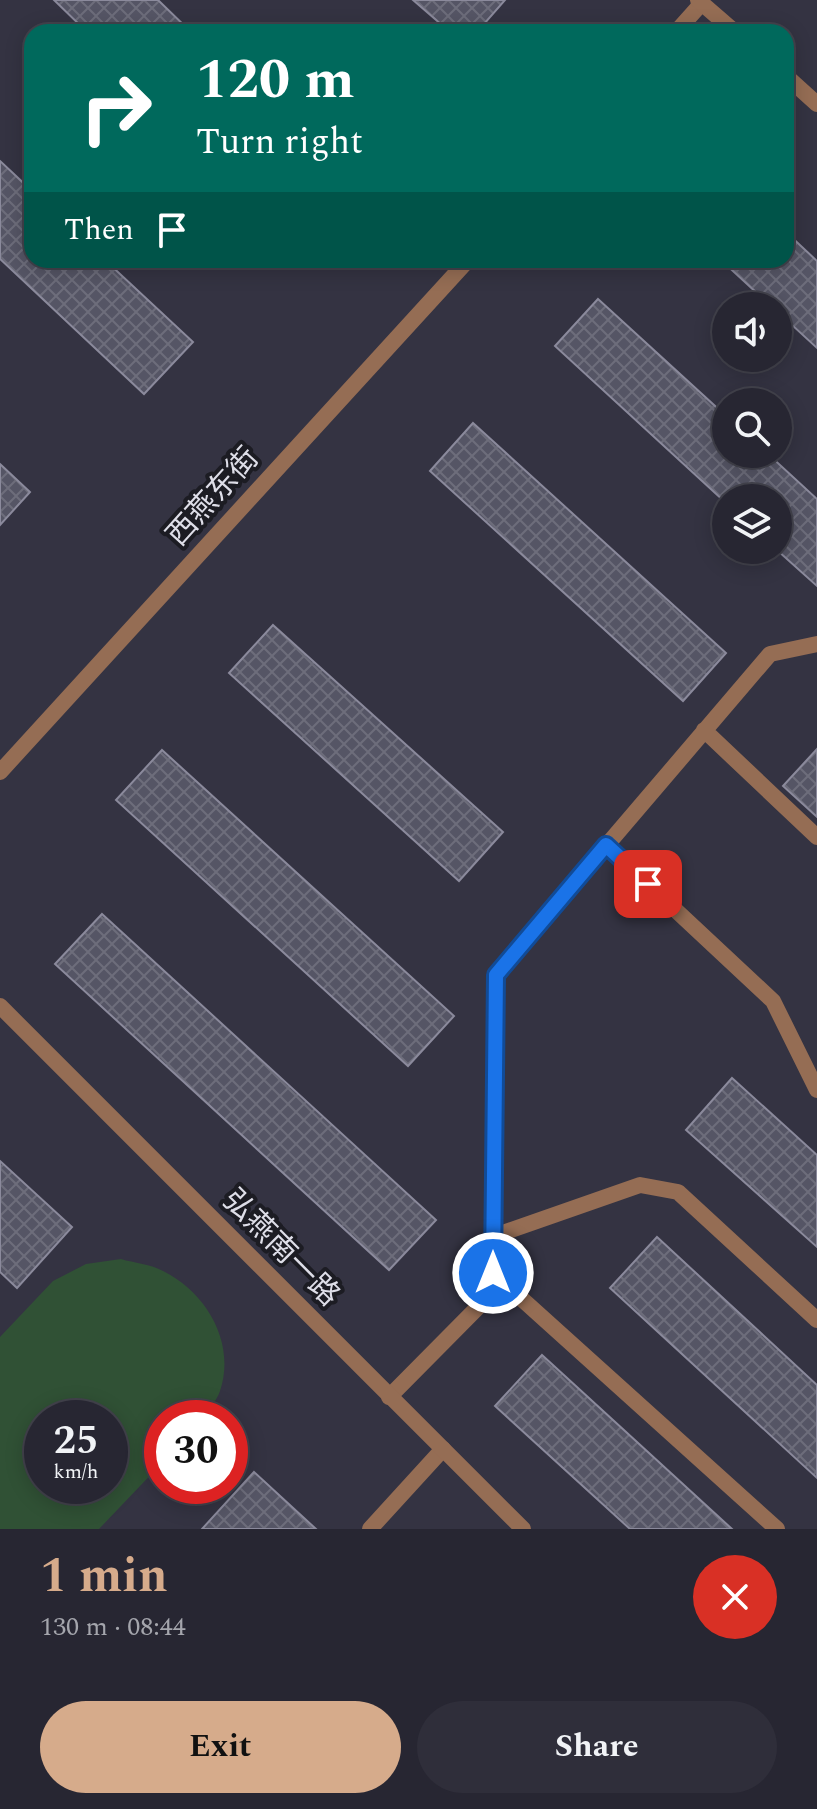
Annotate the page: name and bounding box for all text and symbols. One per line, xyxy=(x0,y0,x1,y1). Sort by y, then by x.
text: 120 m xyxy=(196,38,355,123)
icon: right xyxy=(64,56,168,160)
text: Turn right xyxy=(196,115,363,170)
text: Then xyxy=(64,207,134,253)
icon: arrive xyxy=(150,208,194,252)
map controls xyxy=(712,292,792,564)
button: sound xyxy=(712,292,792,372)
button: search xyxy=(712,388,792,468)
street label: 西燕东街 xyxy=(156,437,270,557)
button: layers xyxy=(712,484,792,564)
pin xyxy=(614,850,682,918)
icon: arrive xyxy=(626,862,670,906)
street label: 弘燕南一路 xyxy=(212,1179,350,1317)
position arrow xyxy=(451,1231,535,1315)
speed limit sign: 30 xyxy=(144,1400,248,1504)
text: 25 xyxy=(54,1411,98,1472)
text: km/h xyxy=(54,1457,99,1487)
text: 1 min xyxy=(40,1540,168,1613)
button: close xyxy=(693,1555,777,1639)
text: 130 m · 08:44 xyxy=(40,1607,186,1647)
button: Exit xyxy=(40,1701,401,1793)
button: Share xyxy=(417,1701,777,1793)

